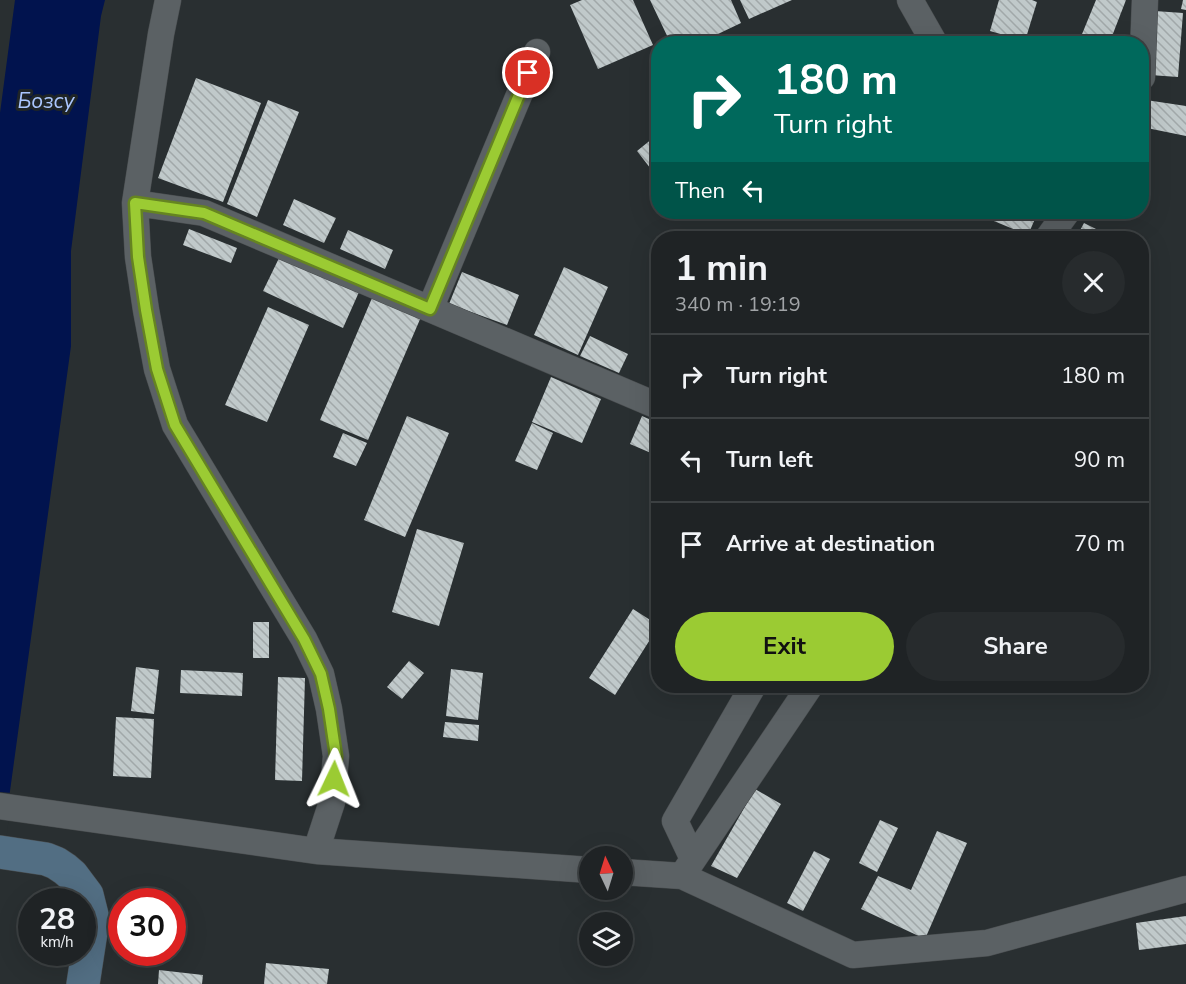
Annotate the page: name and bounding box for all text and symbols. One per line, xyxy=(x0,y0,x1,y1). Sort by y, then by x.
pin xyxy=(502,47,553,98)
text: 180 m xyxy=(774,52,898,109)
icon: arrive xyxy=(511,56,544,89)
icon: right xyxy=(675,60,753,138)
water label: Бозсу xyxy=(17,87,76,115)
text: Turn right xyxy=(774,106,892,143)
icon: left xyxy=(737,174,770,207)
text: Then xyxy=(675,176,725,206)
text: 1 min xyxy=(675,244,768,293)
button: close xyxy=(1062,251,1125,314)
text: 340 m · 19:19 xyxy=(675,291,801,318)
icon: right xyxy=(675,360,708,393)
text: Turn right xyxy=(726,361,827,391)
text: 180 m xyxy=(1061,361,1125,391)
icon: left xyxy=(675,444,708,477)
text: Turn left xyxy=(726,445,813,475)
text: 90 m xyxy=(1074,445,1125,475)
icon: arrive xyxy=(675,528,708,561)
text: Arrive at destination xyxy=(726,529,935,559)
text: 70 m xyxy=(1074,529,1125,559)
button: Exit xyxy=(675,612,894,681)
button: Share xyxy=(906,612,1125,681)
position arrow xyxy=(302,747,366,811)
north arrow xyxy=(579,846,633,900)
map controls xyxy=(579,846,633,966)
speed limit sign: 30 xyxy=(108,888,186,966)
text: 28 xyxy=(39,899,75,940)
button: layers xyxy=(579,912,633,966)
text: km/h xyxy=(40,932,74,952)

